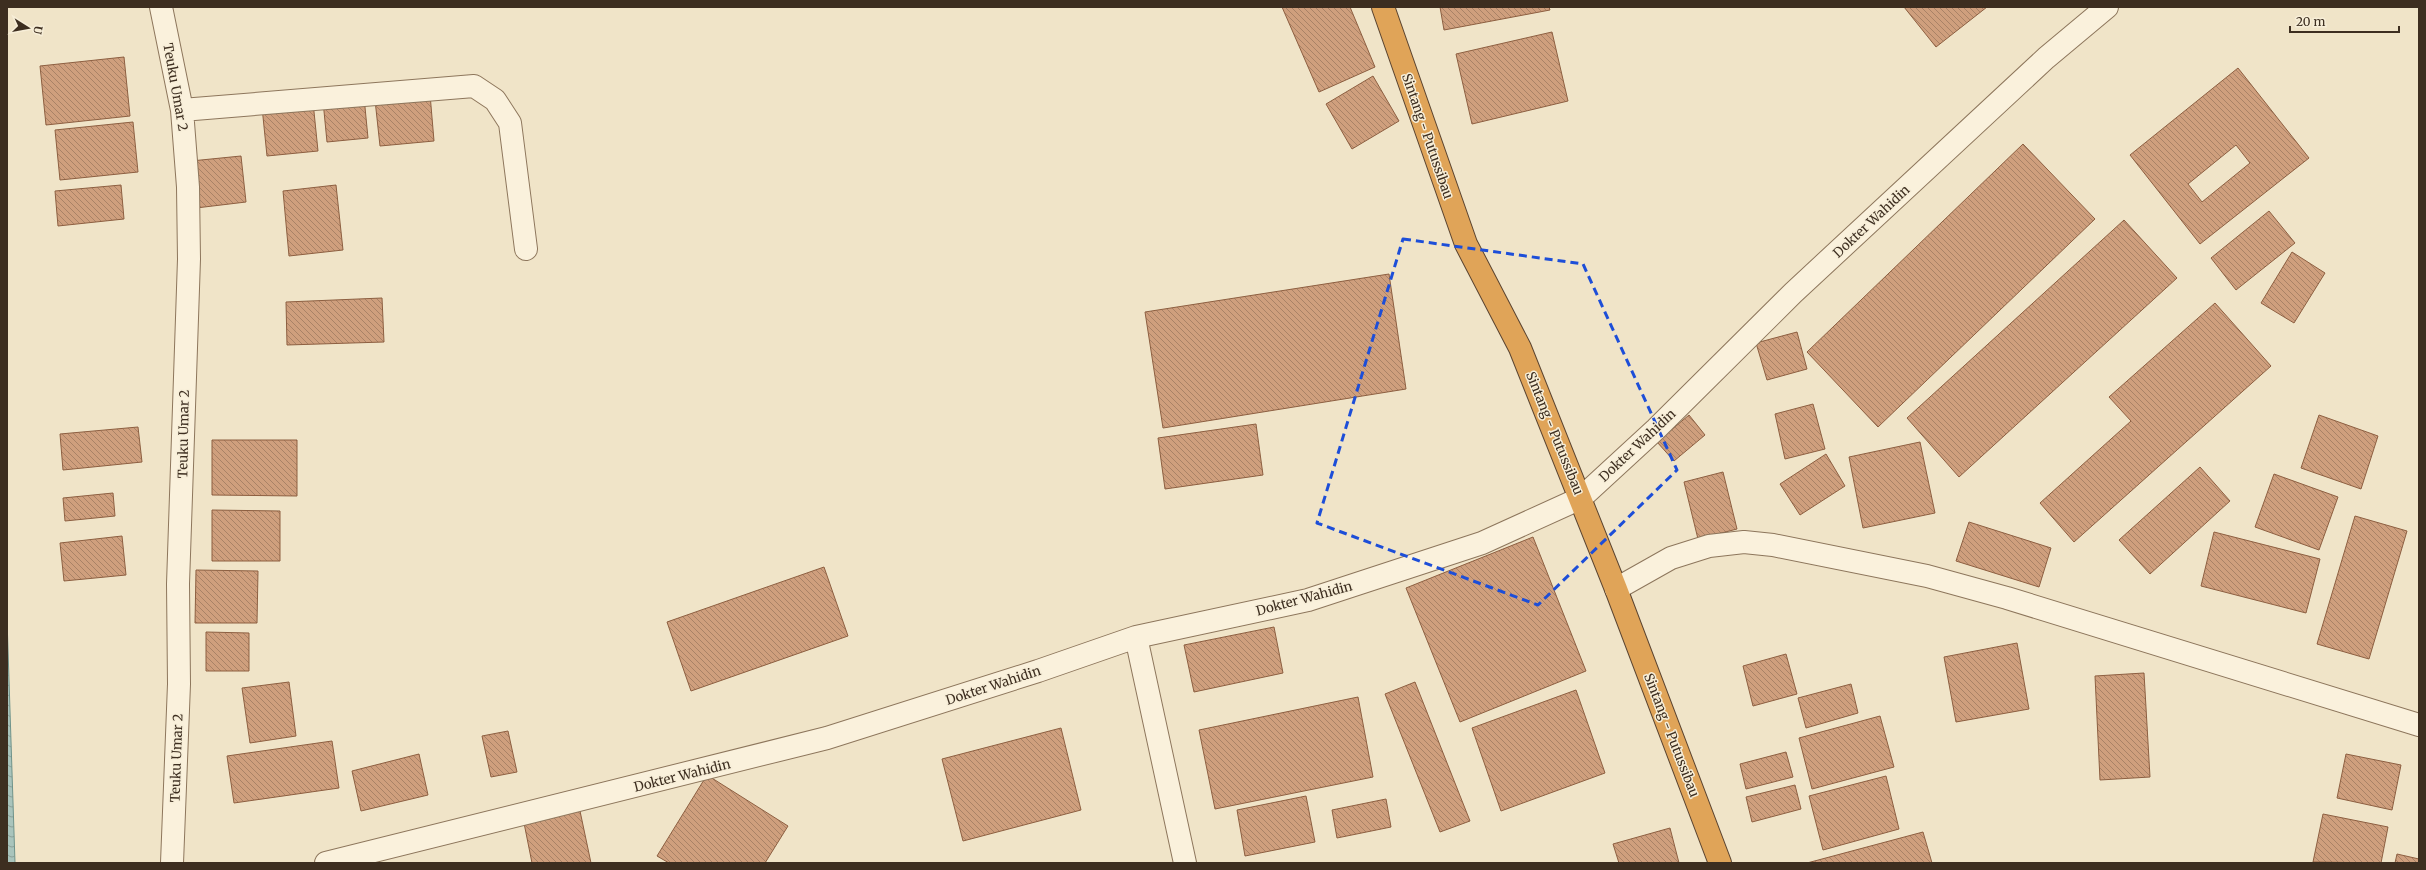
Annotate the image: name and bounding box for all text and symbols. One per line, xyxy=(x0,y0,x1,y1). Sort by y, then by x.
north arrow xyxy=(8,8,48,48)
scale bar xyxy=(2290,8,2399,34)
text: 20 m xyxy=(2296,14,2325,29)
text: U xyxy=(30,25,45,36)
street label: Teuku Umar 2 xyxy=(159,42,192,133)
street label: Sintang - Putussibau xyxy=(1398,71,1457,201)
street label: Dokter Wahidin xyxy=(1829,181,1914,261)
street label: Sintang - Putussibau xyxy=(1522,369,1587,497)
street label: Teuku Umar 2 xyxy=(174,389,193,479)
street label: Dokter Wahidin xyxy=(1595,405,1680,485)
street label: Dokter Wahidin xyxy=(1254,577,1355,620)
street label: Dokter Wahidin xyxy=(943,662,1043,709)
street label: Sintang - Putussibau xyxy=(1640,671,1703,800)
street label: Teuku Umar 2 xyxy=(166,713,187,803)
street label: Dokter Wahidin xyxy=(632,755,733,796)

